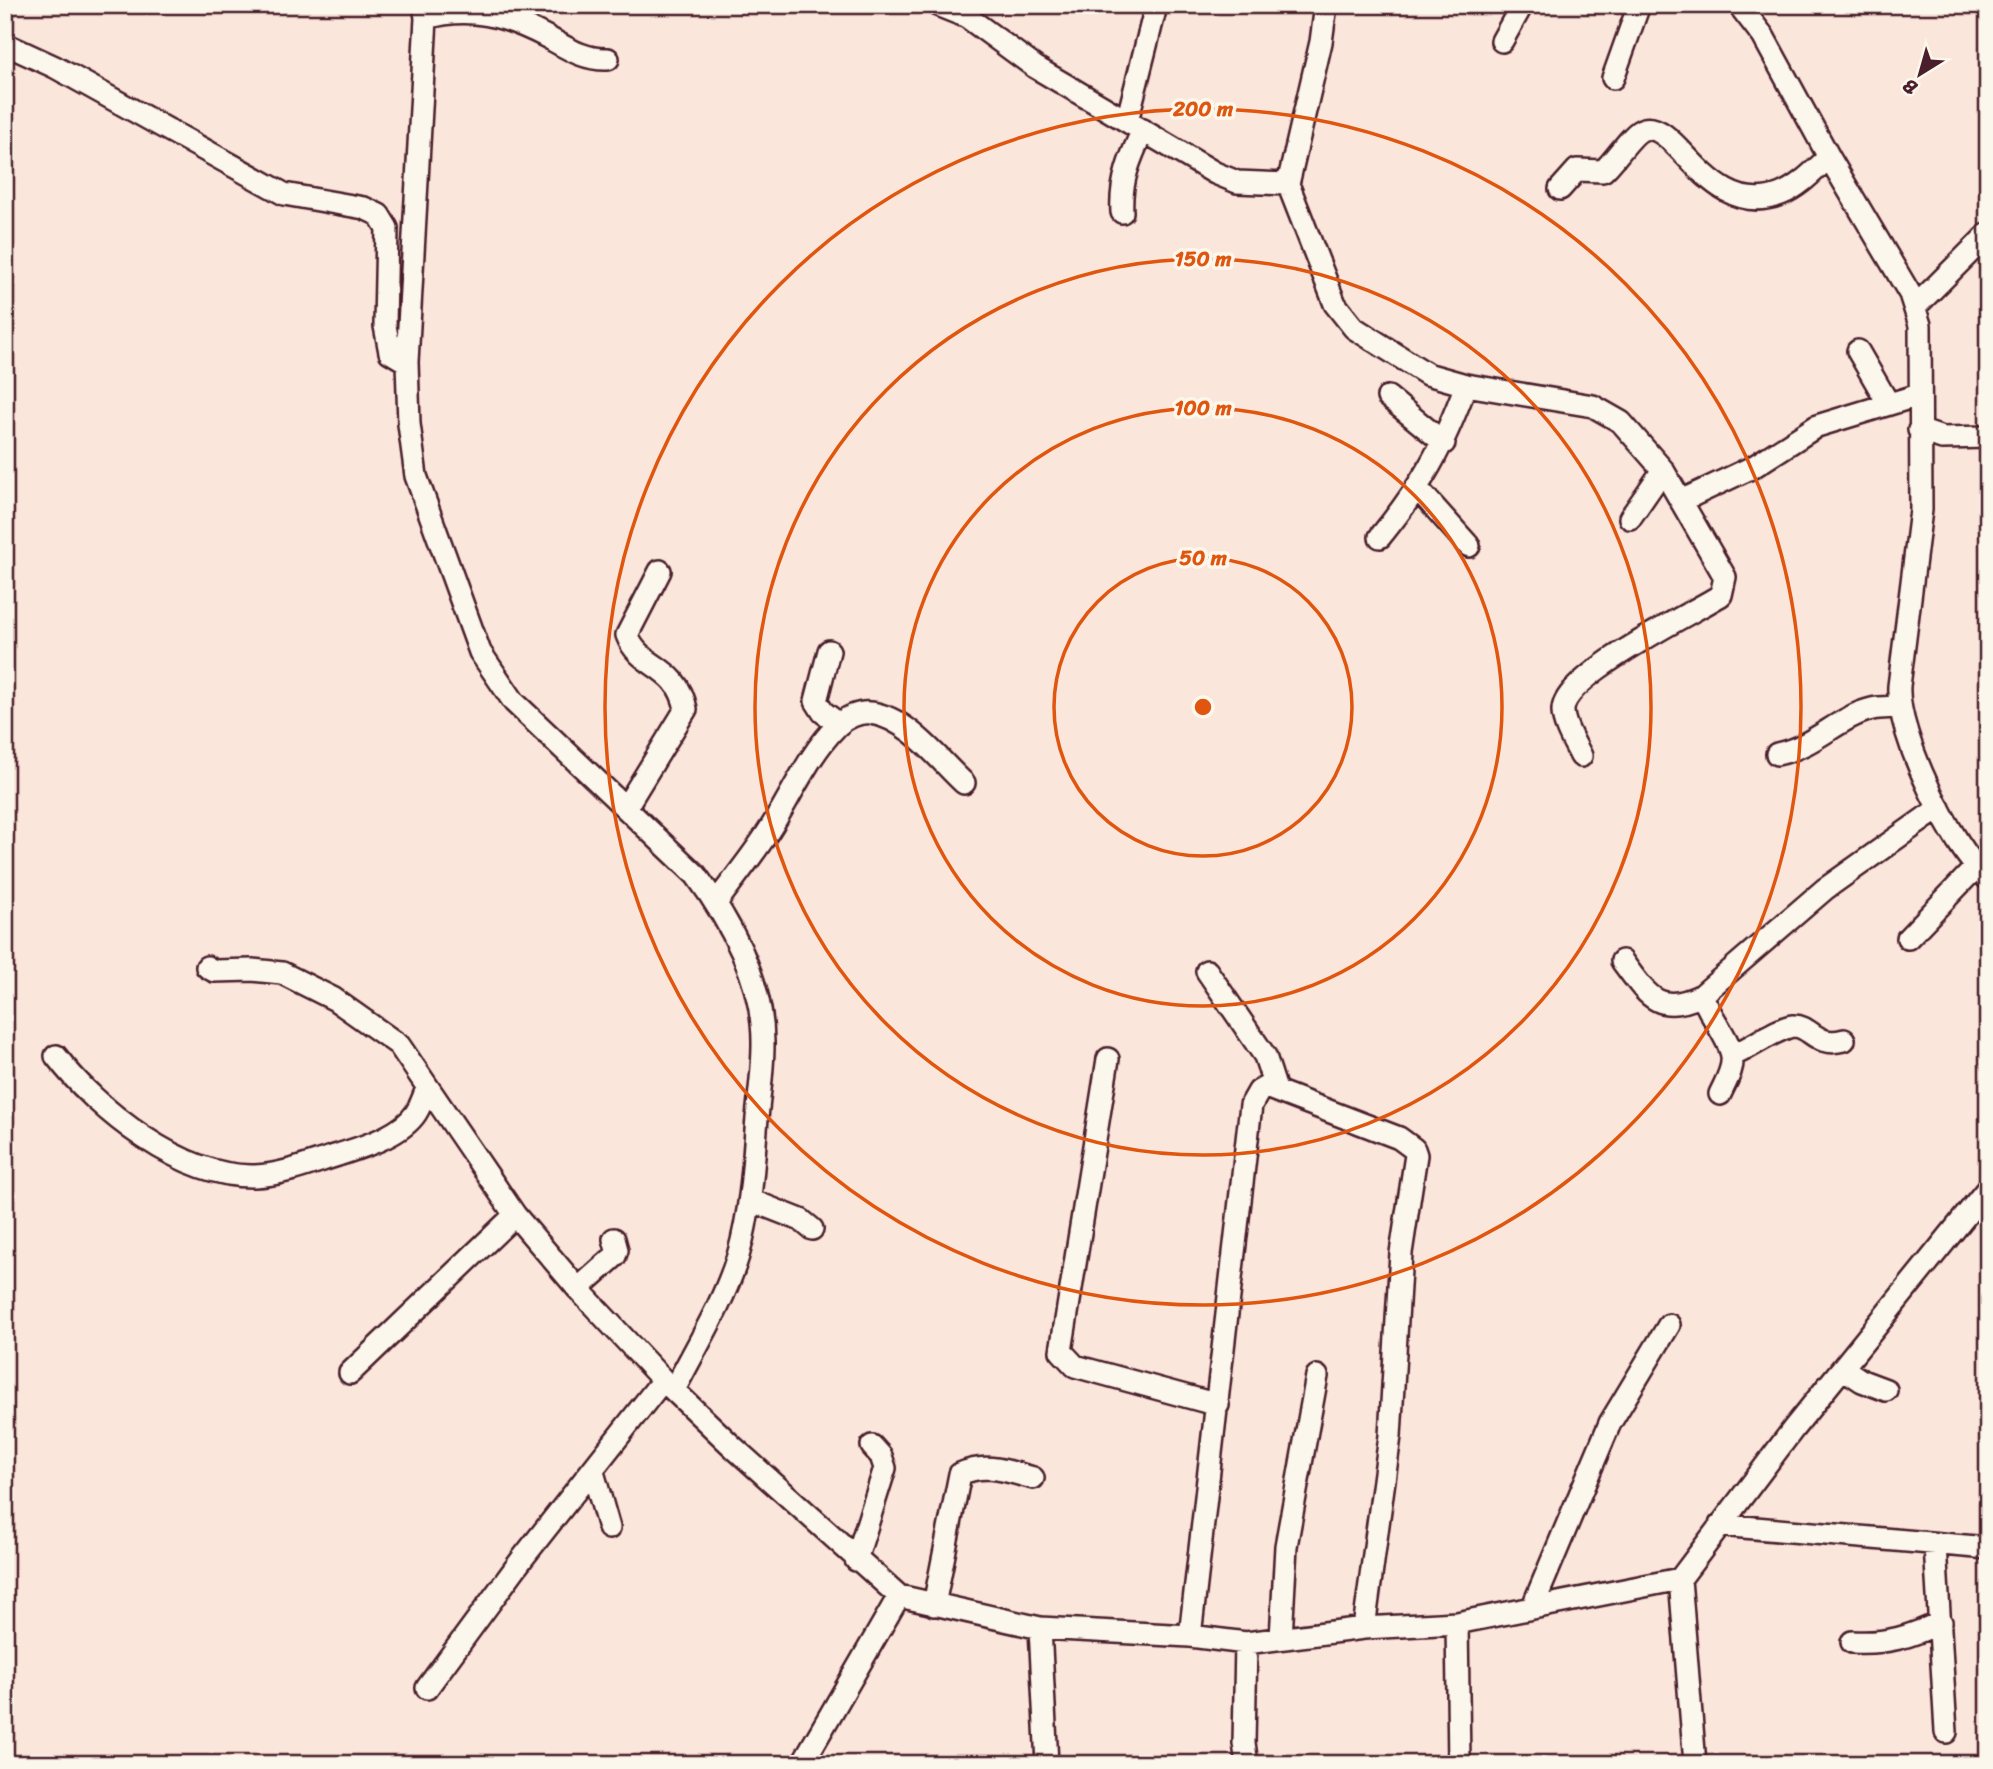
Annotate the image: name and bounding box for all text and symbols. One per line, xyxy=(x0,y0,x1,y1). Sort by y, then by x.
north arrow xyxy=(1884,38,1954,108)
text: B xyxy=(1895,70,1925,104)
text: 200 m xyxy=(1172,90,1234,128)
text: 150 m xyxy=(1175,240,1232,278)
text: 100 m xyxy=(1174,389,1232,427)
text: 50 m xyxy=(1179,539,1228,577)
centre of rings xyxy=(1191,695,1215,719)

